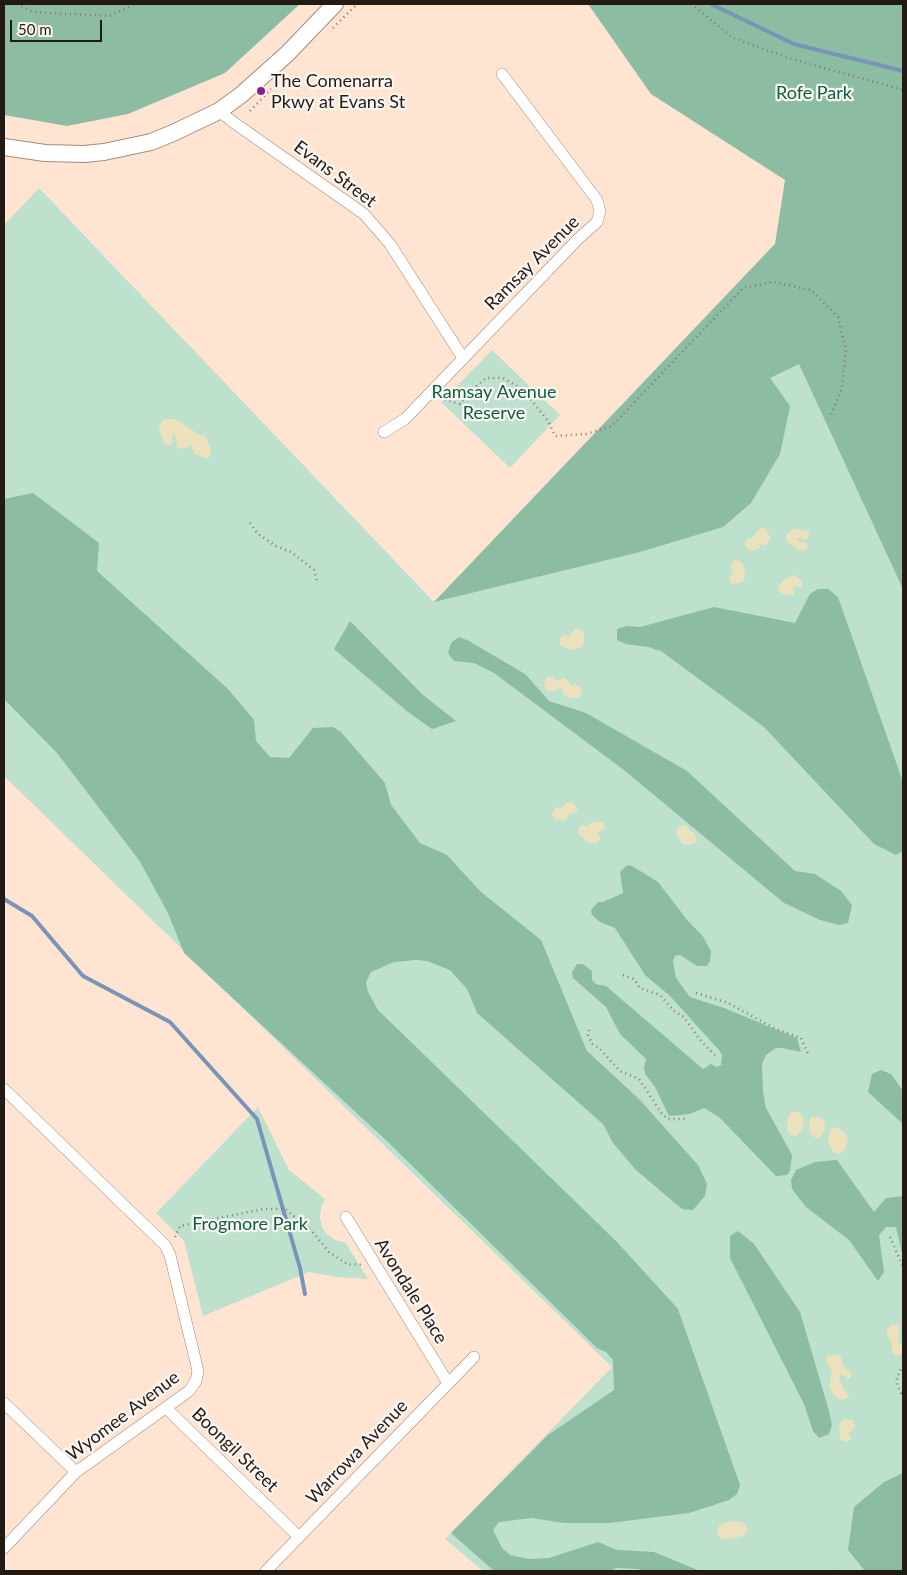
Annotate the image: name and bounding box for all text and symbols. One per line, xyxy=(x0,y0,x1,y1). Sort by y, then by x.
scale bar xyxy=(12,10,105,42)
text: 50 m xyxy=(18,20,52,38)
place label: The Comenarra Pkwy at Evans St xyxy=(271,70,405,112)
park label: Rofe Park xyxy=(776,82,852,104)
marker: The Comenarra Pkwy at Evans St xyxy=(255,85,267,97)
street label: Evans Street xyxy=(289,136,381,212)
street label: Ramsay Avenue xyxy=(480,211,584,315)
park label: Ramsay Avenue Reserve xyxy=(432,381,556,424)
park label: Frogmore Park xyxy=(192,1213,308,1235)
street label: Avondale Place xyxy=(370,1234,452,1348)
street label: Wyomee Avenue xyxy=(62,1367,184,1465)
street label: Warrowa Avenue xyxy=(302,1395,412,1509)
street label: Boongil Street xyxy=(187,1403,283,1497)

